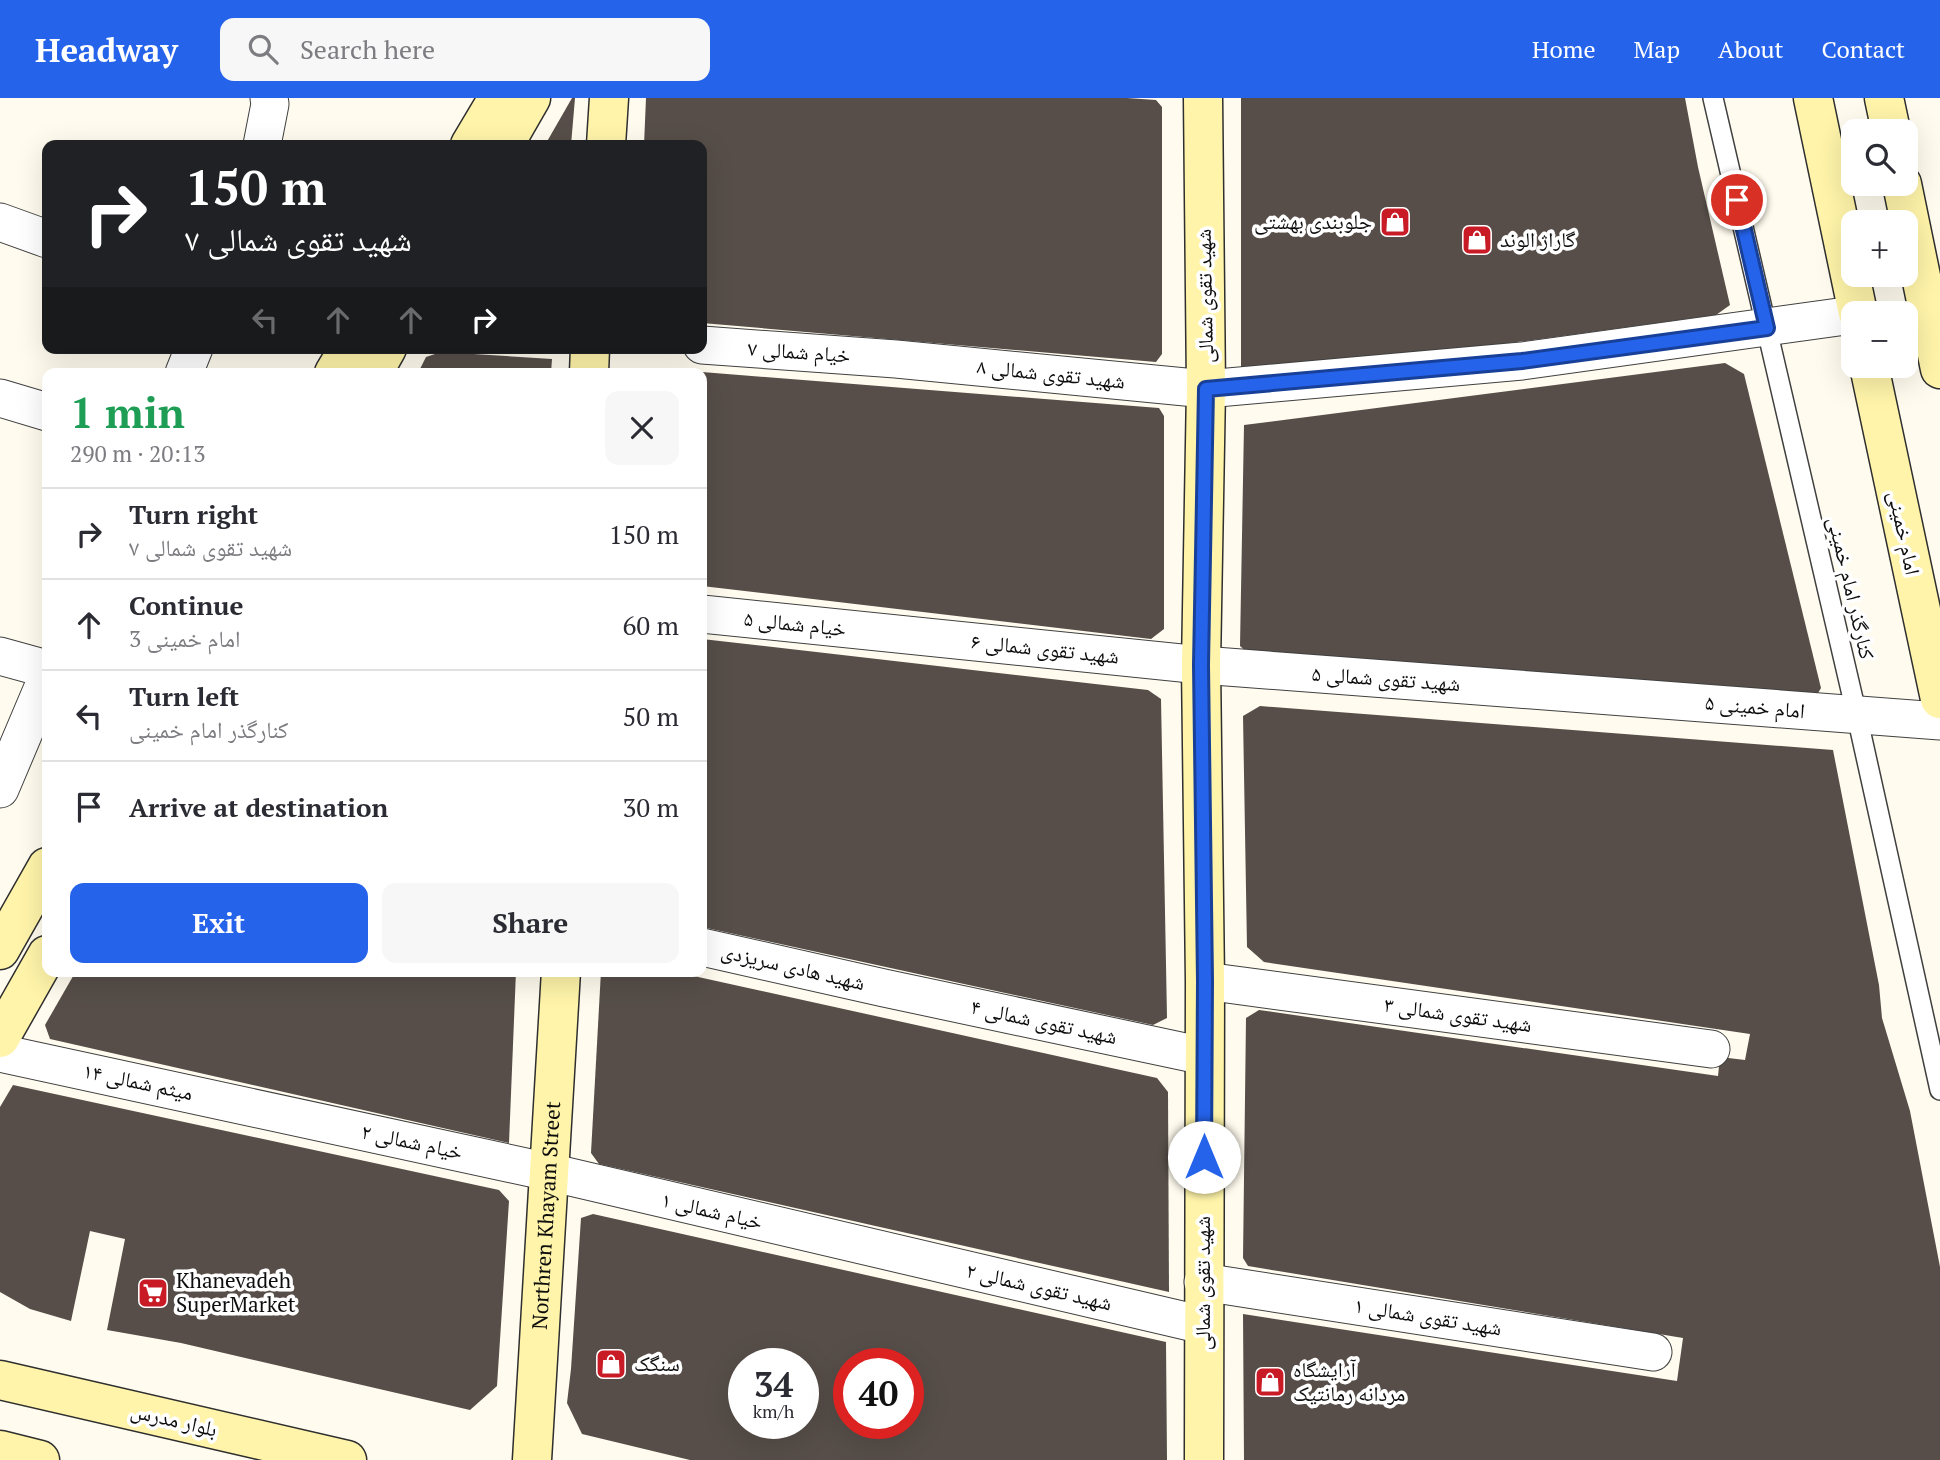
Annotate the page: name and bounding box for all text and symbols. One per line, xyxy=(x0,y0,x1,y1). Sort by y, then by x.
search box xyxy=(220,18,710,81)
text: Headway xyxy=(35,28,178,71)
icon: search xyxy=(244,30,282,68)
text: Search here xyxy=(300,32,435,66)
text: Home xyxy=(1532,33,1596,65)
text: Map xyxy=(1634,33,1680,65)
text: About xyxy=(1718,33,1784,65)
text: Contact xyxy=(1822,33,1905,65)
map controls xyxy=(1841,119,1918,378)
button: search xyxy=(1841,119,1918,196)
text: 150 m xyxy=(185,154,327,219)
icon: right xyxy=(70,168,161,259)
pin xyxy=(1707,170,1767,230)
icon: arrive xyxy=(1718,181,1756,219)
shop icon: جلوبندی بهشتی xyxy=(1378,205,1412,239)
place label: جلوبندی بهشتی xyxy=(1254,207,1372,235)
button: + xyxy=(1841,210,1918,287)
text: شهید تقوی شمالی ۷ xyxy=(185,218,412,260)
shop icon: گاراژ الوند xyxy=(1460,223,1494,257)
place label: گاراژ الوند xyxy=(1500,225,1576,253)
street label: شهید تقوی شمالی xyxy=(1189,229,1219,363)
icon: left xyxy=(246,301,284,339)
icon: ahead xyxy=(319,301,357,339)
icon: ahead xyxy=(392,301,430,339)
icon: right xyxy=(465,301,503,339)
button: − xyxy=(1841,301,1918,378)
street label: خیام شمالی ۷ xyxy=(747,333,851,370)
street label: شهید تقوی شمالی ۸ xyxy=(976,351,1127,395)
text: 1 min xyxy=(70,384,185,440)
button: close xyxy=(605,391,679,465)
text: 290 m · 20:13 xyxy=(70,438,205,469)
street label: امام خمینی xyxy=(1881,488,1928,578)
text: Turn right xyxy=(129,497,258,531)
street label: کنارگذر امام خمینی xyxy=(1821,514,1882,662)
icon: right xyxy=(70,515,108,553)
text: 150 m xyxy=(609,517,679,551)
text: شهید تقوی شمالی ۷ xyxy=(129,532,292,563)
text: Continue xyxy=(129,588,243,622)
street label: خیام شمالی ۵ xyxy=(742,604,848,643)
icon: ahead xyxy=(70,606,108,644)
text: 60 m xyxy=(623,608,679,642)
text: امام خمینی 3 xyxy=(129,623,240,654)
street label: شهید تقوی شمالی ۶ xyxy=(970,626,1121,670)
street label: شهید تقوی شمالی ۵ xyxy=(1311,659,1461,697)
text: Turn left xyxy=(129,679,239,713)
street label: امام خمینی ۵ xyxy=(1704,688,1806,725)
icon: left xyxy=(70,697,108,735)
text: 50 m xyxy=(623,699,679,733)
text: کنارگذر امام خمینی xyxy=(129,714,288,745)
icon: arrive xyxy=(70,788,108,826)
text: Arrive at destination xyxy=(129,790,388,824)
text: 30 m xyxy=(623,790,679,824)
button: Exit xyxy=(70,883,368,963)
button: Share xyxy=(382,883,679,963)
street label: شهید هادی سریزدی xyxy=(719,936,868,996)
street label: شهید تقوی شمالی ۳ xyxy=(1382,990,1534,1038)
street label: شهید تقوی شمالی ۴ xyxy=(968,992,1120,1050)
street label: میثم شمالی ۱۴ xyxy=(81,1056,196,1107)
street label: Northren Khayam Street xyxy=(525,1100,566,1330)
street label: خیام شمالی ۲ xyxy=(359,1117,465,1166)
position arrow xyxy=(1167,1120,1241,1194)
street label: خیام شمالی ۱ xyxy=(659,1185,765,1236)
street label: شهید تقوی شمالی xyxy=(1188,1216,1216,1350)
street label: شهید تقوی شمالی ۲ xyxy=(964,1256,1115,1316)
place label: Khanevadeh SuperMarket xyxy=(176,1266,296,1318)
supermarket icon: Khanevadeh SuperMarket xyxy=(136,1276,170,1310)
street label: شهید تقوی شمالی ۱ xyxy=(1352,1291,1504,1341)
shop icon: سنگک xyxy=(594,1347,628,1381)
speed limit sign: 40 xyxy=(833,1348,924,1439)
place label: سنگک xyxy=(634,1349,680,1377)
place label: آرایشگاه مردانه رمانتیک xyxy=(1293,1355,1405,1407)
text: 34 xyxy=(754,1361,793,1407)
shop icon: آرایشگاه مردانه رمانتیک xyxy=(1253,1365,1287,1399)
street label: بلوار مدرس xyxy=(128,1396,220,1443)
text: km/h xyxy=(753,1399,794,1423)

